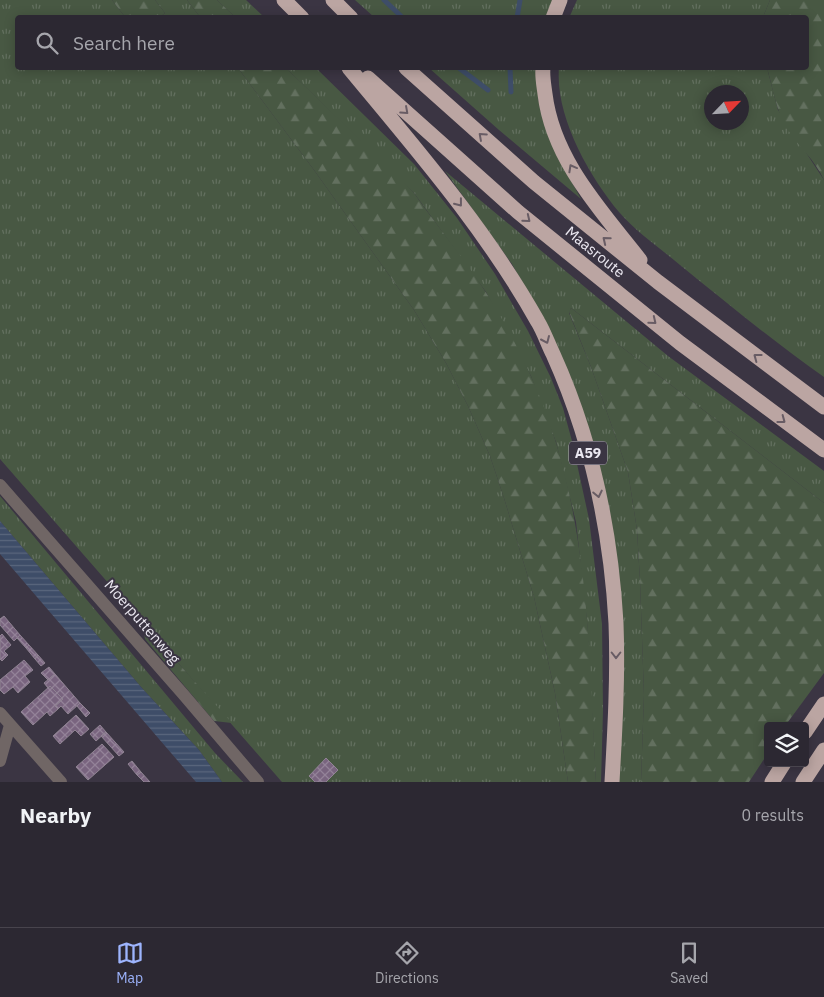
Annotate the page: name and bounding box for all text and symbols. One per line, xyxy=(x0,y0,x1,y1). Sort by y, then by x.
search box xyxy=(15,15,809,70)
icon: search xyxy=(33,29,61,57)
text: Search here xyxy=(73,31,175,55)
north arrow xyxy=(704,85,749,130)
one-way arrow xyxy=(399,106,408,115)
one-way arrow xyxy=(478,132,487,141)
one-way arrow xyxy=(568,165,578,174)
one-way arrow xyxy=(453,197,462,207)
one-way arrow xyxy=(521,213,530,221)
street label: Maasroute xyxy=(562,222,629,281)
one-way arrow xyxy=(603,238,612,246)
one-way arrow xyxy=(647,316,656,324)
one-way arrow xyxy=(540,335,550,344)
one-way arrow xyxy=(754,354,763,362)
one-way arrow xyxy=(776,414,786,423)
road number: A59 xyxy=(569,442,607,464)
one-way arrow xyxy=(592,489,602,498)
street label: Moerputtenweg xyxy=(100,575,184,668)
one-way arrow xyxy=(611,651,621,659)
map controls xyxy=(764,722,809,767)
button: layers xyxy=(764,722,809,767)
text: Nearby xyxy=(20,801,91,829)
text: 0 results xyxy=(741,805,804,825)
tab: Map xyxy=(116,939,144,987)
tab: Directions xyxy=(375,939,439,987)
tab: Saved xyxy=(670,939,708,987)

